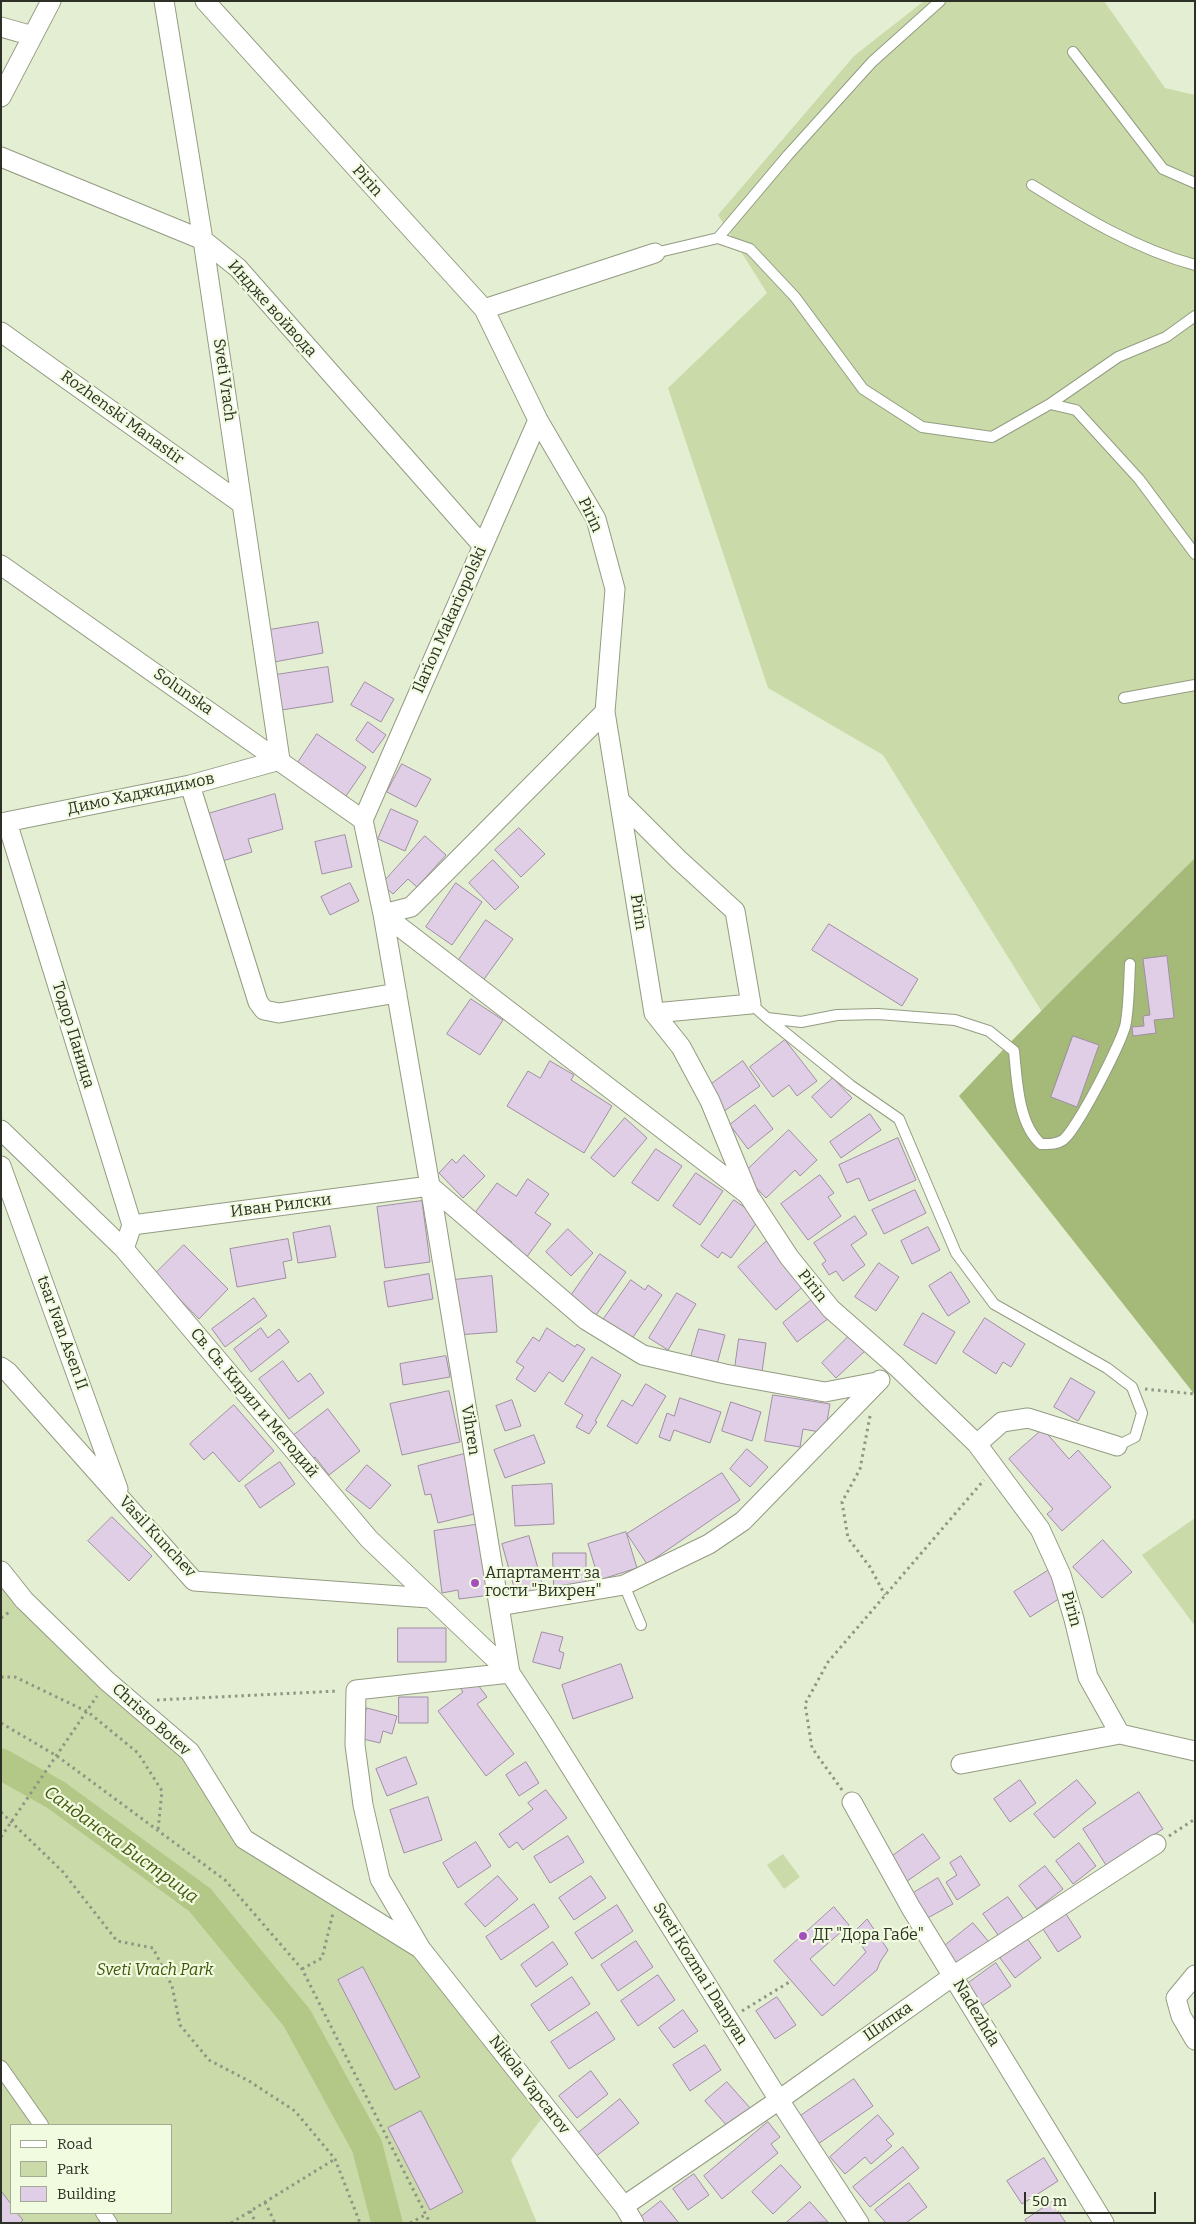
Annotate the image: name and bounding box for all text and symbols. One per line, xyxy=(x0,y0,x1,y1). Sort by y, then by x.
street label: Pirin xyxy=(348,161,386,201)
street label: Индже войвода xyxy=(224,257,320,361)
street label: Sveti Vrach xyxy=(209,337,239,423)
street label: Rozhenski Manastir xyxy=(57,367,187,469)
street label: Pirin xyxy=(574,495,606,535)
street label: Ilarion Makariopolski xyxy=(409,544,491,696)
street label: Solunska xyxy=(150,665,216,719)
street label: Димо Хаджидимов xyxy=(66,769,216,819)
street label: Pirin xyxy=(626,893,650,931)
street label: Тодор Паница xyxy=(48,979,98,1091)
street label: Иван Рилски xyxy=(229,1190,333,1222)
street label: Pirin xyxy=(793,1266,831,1306)
street label: tsar Ivan Asen II xyxy=(32,1273,92,1393)
street label: Св. Св. Кирил и Методий xyxy=(186,1324,322,1482)
street label: Vihren xyxy=(457,1403,483,1457)
street label: Vasil Kunchev xyxy=(114,1492,200,1582)
place label: Апартамент за гости "Вихрен" xyxy=(485,1564,602,1602)
marker: Апартамент за гости "Вихрен" xyxy=(469,1577,481,1589)
street label: Pirin xyxy=(1057,1589,1085,1629)
street label: Christo Botev xyxy=(108,1680,194,1760)
water label: Санданска Бистрица xyxy=(40,1782,202,1908)
street label: Sveti Kozma i Damyan xyxy=(648,1899,752,2049)
place label: ДГ "Дора Габе" xyxy=(813,1926,924,1946)
marker: ДГ "Дора Габе" xyxy=(797,1930,809,1942)
park label: Sveti Vrach Park xyxy=(97,1961,213,1981)
street label: Nadezhda xyxy=(948,1976,1004,2050)
street label: Шипка xyxy=(860,1998,916,2046)
street label: Nikola Vapcarov xyxy=(484,2032,574,2138)
legend xyxy=(10,2124,172,2214)
text: Road xyxy=(57,2135,92,2153)
text: Park xyxy=(57,2160,89,2178)
scale bar xyxy=(1026,2182,1158,2214)
text: Building xyxy=(57,2185,116,2203)
text: 50 m xyxy=(1032,2192,1067,2210)

